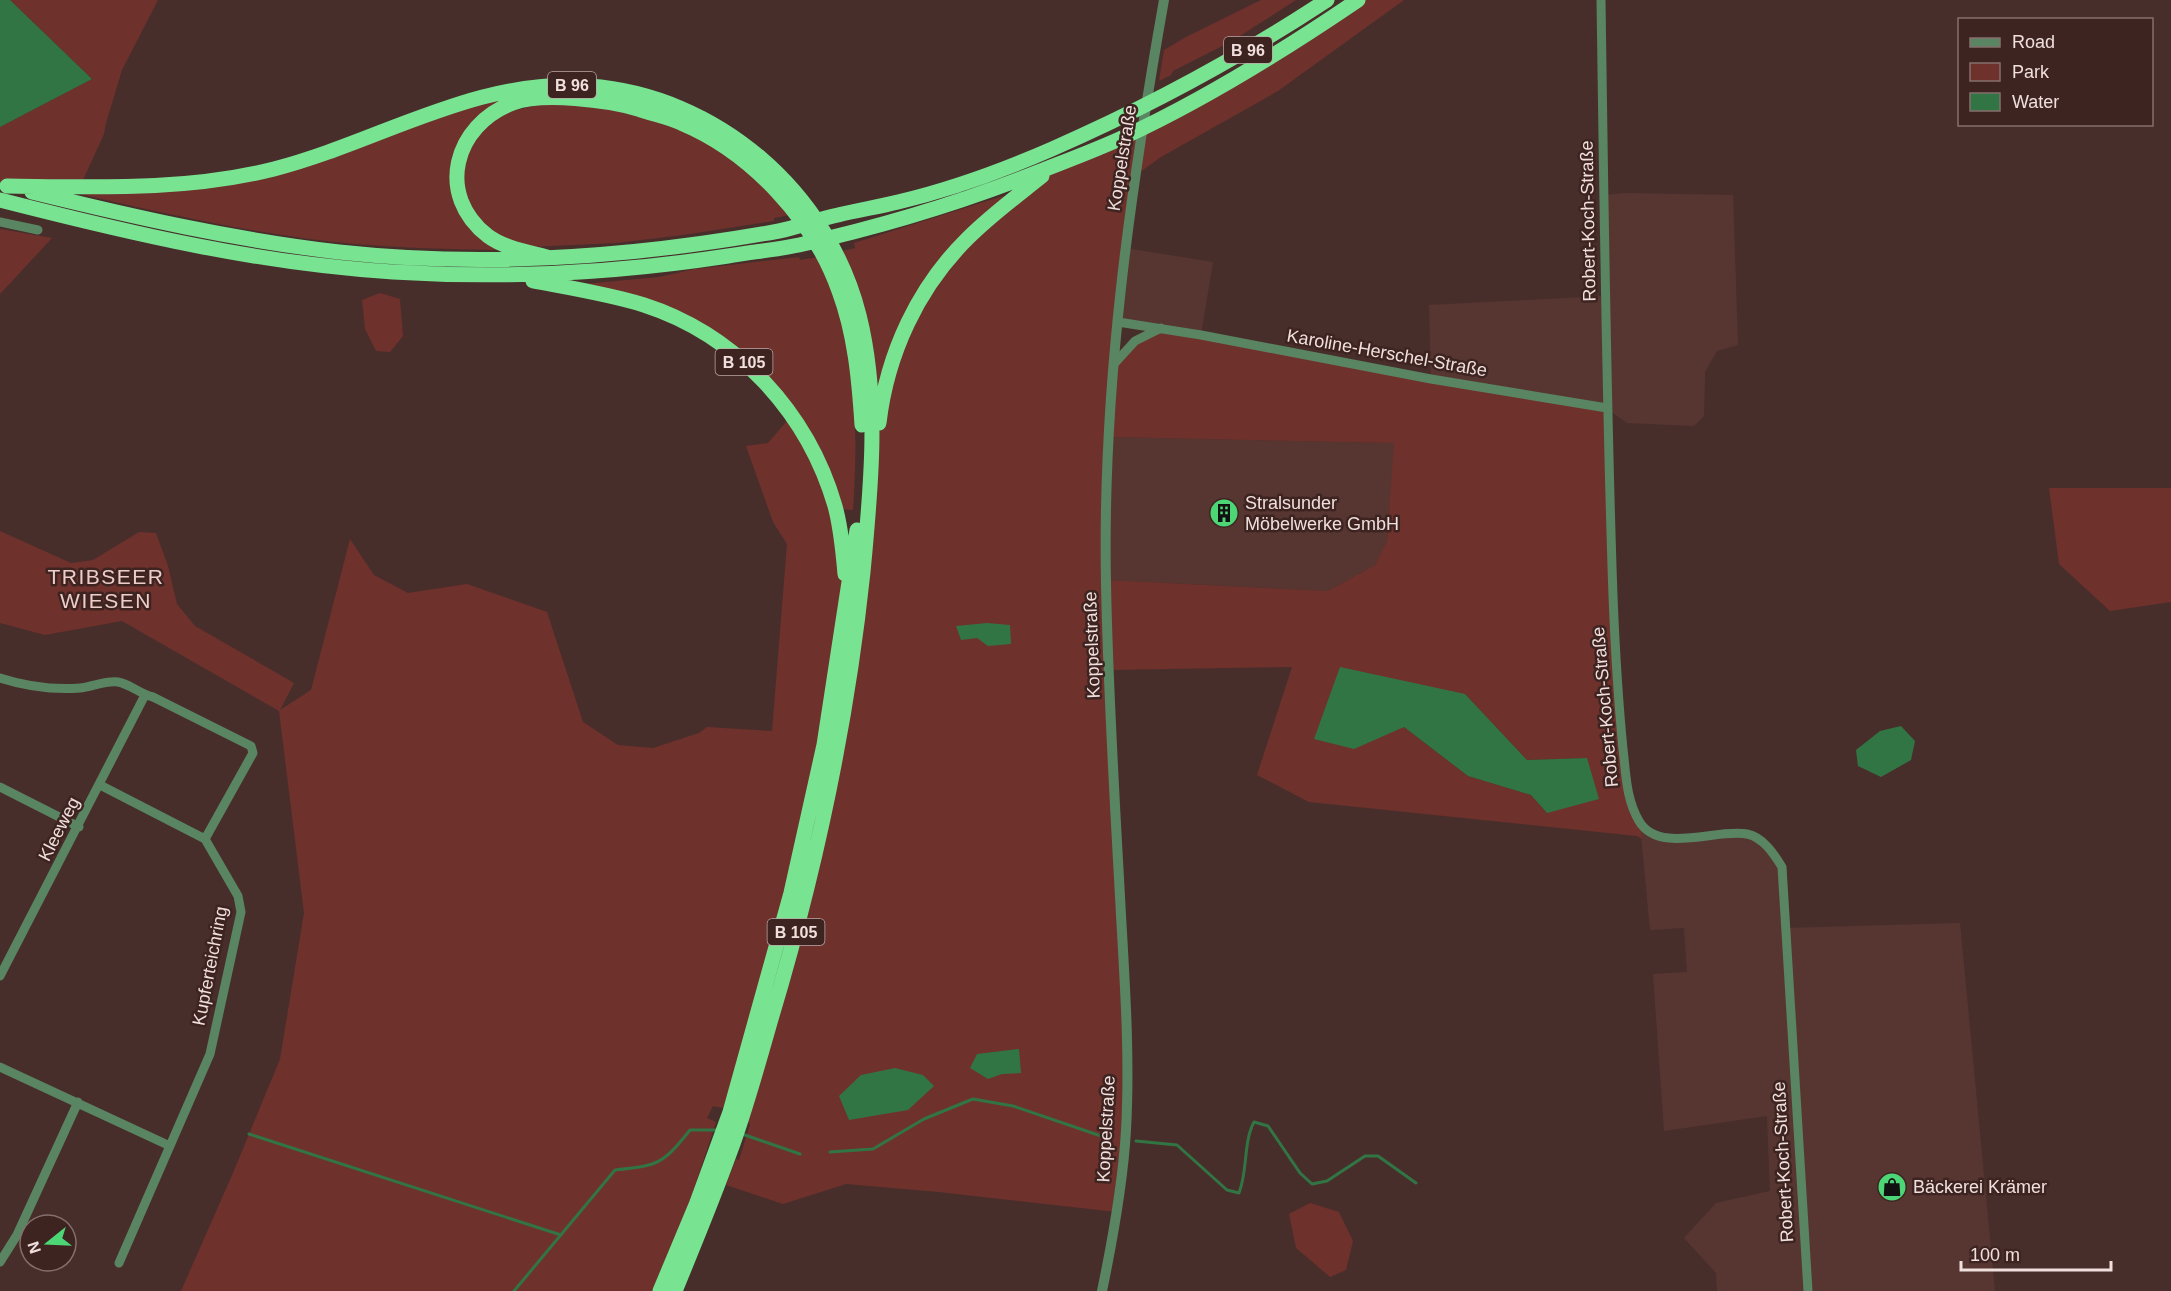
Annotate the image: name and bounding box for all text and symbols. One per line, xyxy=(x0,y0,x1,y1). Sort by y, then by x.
legend xyxy=(1958,18,2153,126)
text: Road xyxy=(2012,32,2055,52)
road number: B 96 xyxy=(1224,37,1272,63)
text: Park xyxy=(2012,62,2050,82)
road number: B 96 xyxy=(548,72,596,98)
text: Water xyxy=(2012,92,2059,112)
street label: Koppelstraße xyxy=(1104,104,1140,212)
street label: Robert-Koch-Straße xyxy=(1577,140,1599,302)
street label: Karoline-Herschel-Straße xyxy=(1285,326,1489,380)
road number: B 105 xyxy=(716,349,772,375)
place label: Stralsunder Möbelwerke GmbH xyxy=(1245,493,1399,534)
building icon: Stralsunder Möbelwerke GmbH xyxy=(1208,497,1240,529)
district label: TRIBSEER WIESEN xyxy=(47,565,165,612)
street label: Koppelstraße xyxy=(1080,591,1104,699)
street label: Robert-Koch-Straße xyxy=(1588,626,1622,788)
street label: Kleeweg xyxy=(34,794,84,864)
street label: Kupferteichring xyxy=(189,905,231,1027)
road number: B 105 xyxy=(768,919,824,945)
street label: Koppelstraße xyxy=(1093,1075,1119,1183)
street label: Robert-Koch-Straße xyxy=(1769,1081,1797,1243)
shop icon: Bäckerei Krämer xyxy=(1876,1171,1908,1203)
place label: Bäckerei Krämer xyxy=(1913,1177,2047,1197)
north arrow xyxy=(18,1213,78,1273)
scale bar xyxy=(1961,1234,2111,1272)
text: N xyxy=(24,1239,44,1256)
text: 100 m xyxy=(1970,1245,2020,1265)

